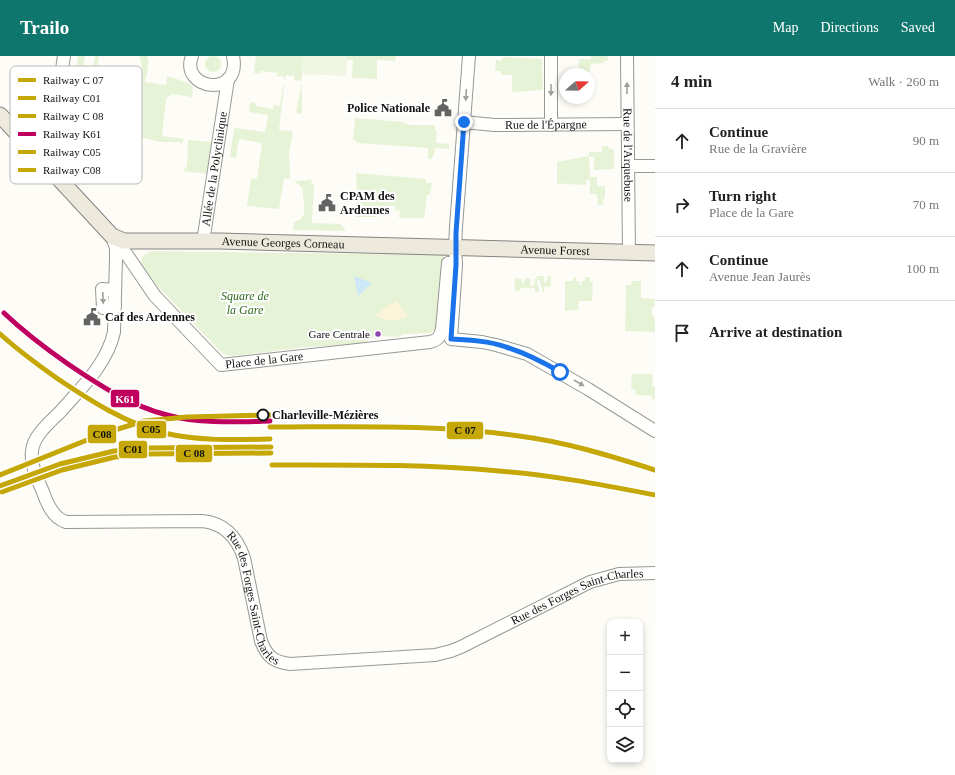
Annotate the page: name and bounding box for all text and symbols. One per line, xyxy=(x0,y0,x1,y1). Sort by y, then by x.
text: Trailo xyxy=(20,17,69,38)
text: Map xyxy=(773,20,798,35)
text: Directions xyxy=(820,20,879,35)
text: Saved xyxy=(901,20,935,35)
legend xyxy=(10,66,142,184)
north arrow xyxy=(559,68,595,104)
text: 4 min xyxy=(671,72,712,91)
text: Railway C 07 xyxy=(43,74,104,86)
text: Walk · 260 m xyxy=(868,74,939,89)
one-way arrow xyxy=(624,81,630,94)
one-way arrow xyxy=(548,84,554,97)
one-way arrow xyxy=(463,89,470,101)
text: Railway C01 xyxy=(43,92,101,104)
public building icon: Police Nationale xyxy=(433,98,453,118)
place label: Police Nationale xyxy=(347,101,431,115)
street label: Rue de l'Arquebuse xyxy=(621,108,635,202)
text: Railway C 08 xyxy=(43,110,104,122)
street label: Allée de la Polyclinique xyxy=(199,111,230,227)
route end xyxy=(455,113,473,131)
street label: Rue de l'Épargne xyxy=(505,117,587,132)
text: Continue xyxy=(709,124,768,140)
text: Railway K61 xyxy=(43,128,101,140)
icon: ahead xyxy=(671,130,693,152)
text: 90 m xyxy=(913,133,939,148)
text: Rue de la Gravière xyxy=(709,141,807,156)
text: Railway C05 xyxy=(43,146,101,158)
text: Railway C08 xyxy=(43,164,101,176)
text: Turn right xyxy=(709,188,776,204)
place label: CPAM des Ardennes xyxy=(340,189,395,217)
public building icon: CPAM des Ardennes xyxy=(317,193,337,213)
icon: right xyxy=(671,194,693,216)
text: 70 m xyxy=(913,197,939,212)
text: Place de la Gare xyxy=(709,205,794,220)
street label: Avenue Georges Corneau xyxy=(221,234,345,251)
street label: Avenue Forest xyxy=(520,242,591,258)
text: Continue xyxy=(709,252,768,268)
icon: ahead xyxy=(671,258,693,280)
text: 100 m xyxy=(906,261,939,276)
text: Avenue Jean Jaurès xyxy=(709,269,811,284)
park label: Square de la Gare xyxy=(221,289,270,317)
one-way arrow xyxy=(100,292,106,305)
public building icon: Caf des Ardennes xyxy=(82,307,102,327)
place label: Caf des Ardennes xyxy=(105,310,195,324)
icon: arrive xyxy=(671,322,693,344)
text: Arrive at destination xyxy=(709,324,842,340)
place label: Gare Centrale xyxy=(309,328,370,340)
marker: Gare Centrale xyxy=(373,329,383,339)
street label: Place de la Gare xyxy=(225,349,304,371)
route start xyxy=(551,363,569,381)
one-way arrow xyxy=(573,380,585,387)
line badge: K61 xyxy=(110,389,140,408)
text: K61 xyxy=(115,393,135,405)
marker: Charleville-Mézières xyxy=(256,408,270,422)
place label: Charleville-Mézières xyxy=(272,408,379,422)
line badge: C05 xyxy=(136,420,167,439)
line badge: C 07 xyxy=(446,421,484,440)
text: C05 xyxy=(142,423,161,435)
line badge: C08 xyxy=(87,424,117,444)
text: C 07 xyxy=(454,424,476,436)
text: C08 xyxy=(93,428,112,440)
line badge: C01 xyxy=(118,440,148,459)
text: C01 xyxy=(124,443,142,455)
line badge: C 08 xyxy=(175,444,213,463)
text: C 08 xyxy=(183,447,205,459)
street label: Rue des Forges Saint-Charles xyxy=(224,528,282,668)
street label: Rue des Forges Saint-Charles xyxy=(509,566,644,628)
map controls xyxy=(607,619,643,763)
button: + xyxy=(607,619,643,655)
button: − xyxy=(607,655,643,691)
button: locate xyxy=(607,691,643,727)
button: layers xyxy=(607,727,643,763)

